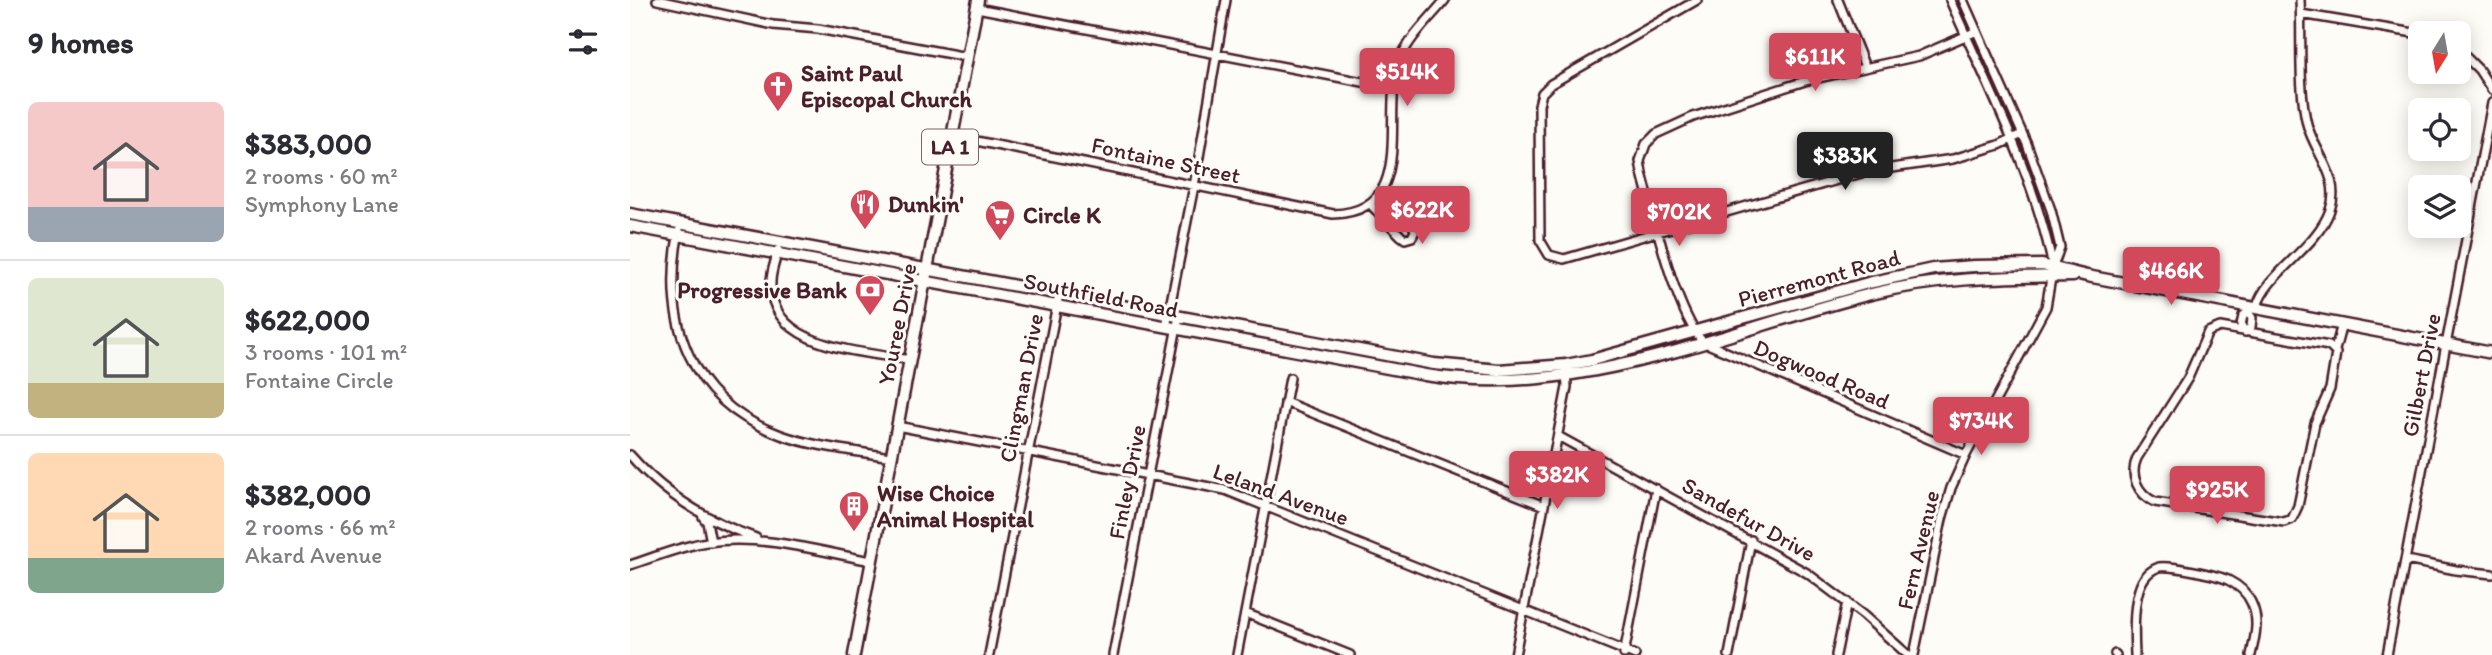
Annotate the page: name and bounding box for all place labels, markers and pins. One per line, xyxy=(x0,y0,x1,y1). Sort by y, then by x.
pin: $611K xyxy=(1766,34,1864,93)
pin: $514K xyxy=(1358,48,1456,108)
place label: Saint Paul Episcopal Church xyxy=(801,59,972,113)
church icon: Saint Paul Episcopal Church xyxy=(761,69,795,113)
pin: $383K xyxy=(1796,132,1894,192)
restaurant icon: Dunkin' xyxy=(848,187,882,231)
pin: $622K xyxy=(1373,187,1471,246)
pin: $702K xyxy=(1630,188,1728,248)
place label: Dunkin' xyxy=(888,190,964,218)
supermarket icon: Circle K xyxy=(983,198,1017,242)
place label: Circle K xyxy=(1023,201,1101,229)
pin: $466K xyxy=(2122,247,2220,307)
bank icon: Progressive Bank xyxy=(853,273,887,317)
place label: Progressive Bank xyxy=(677,276,847,304)
pin: $734K xyxy=(1932,398,2030,457)
pin: $382K xyxy=(1508,452,1606,511)
pin: $925K xyxy=(2168,466,2266,526)
place label: Wise Choice Animal Hospital xyxy=(876,479,1034,533)
building icon: Wise Choice Animal Hospital xyxy=(837,489,871,533)

